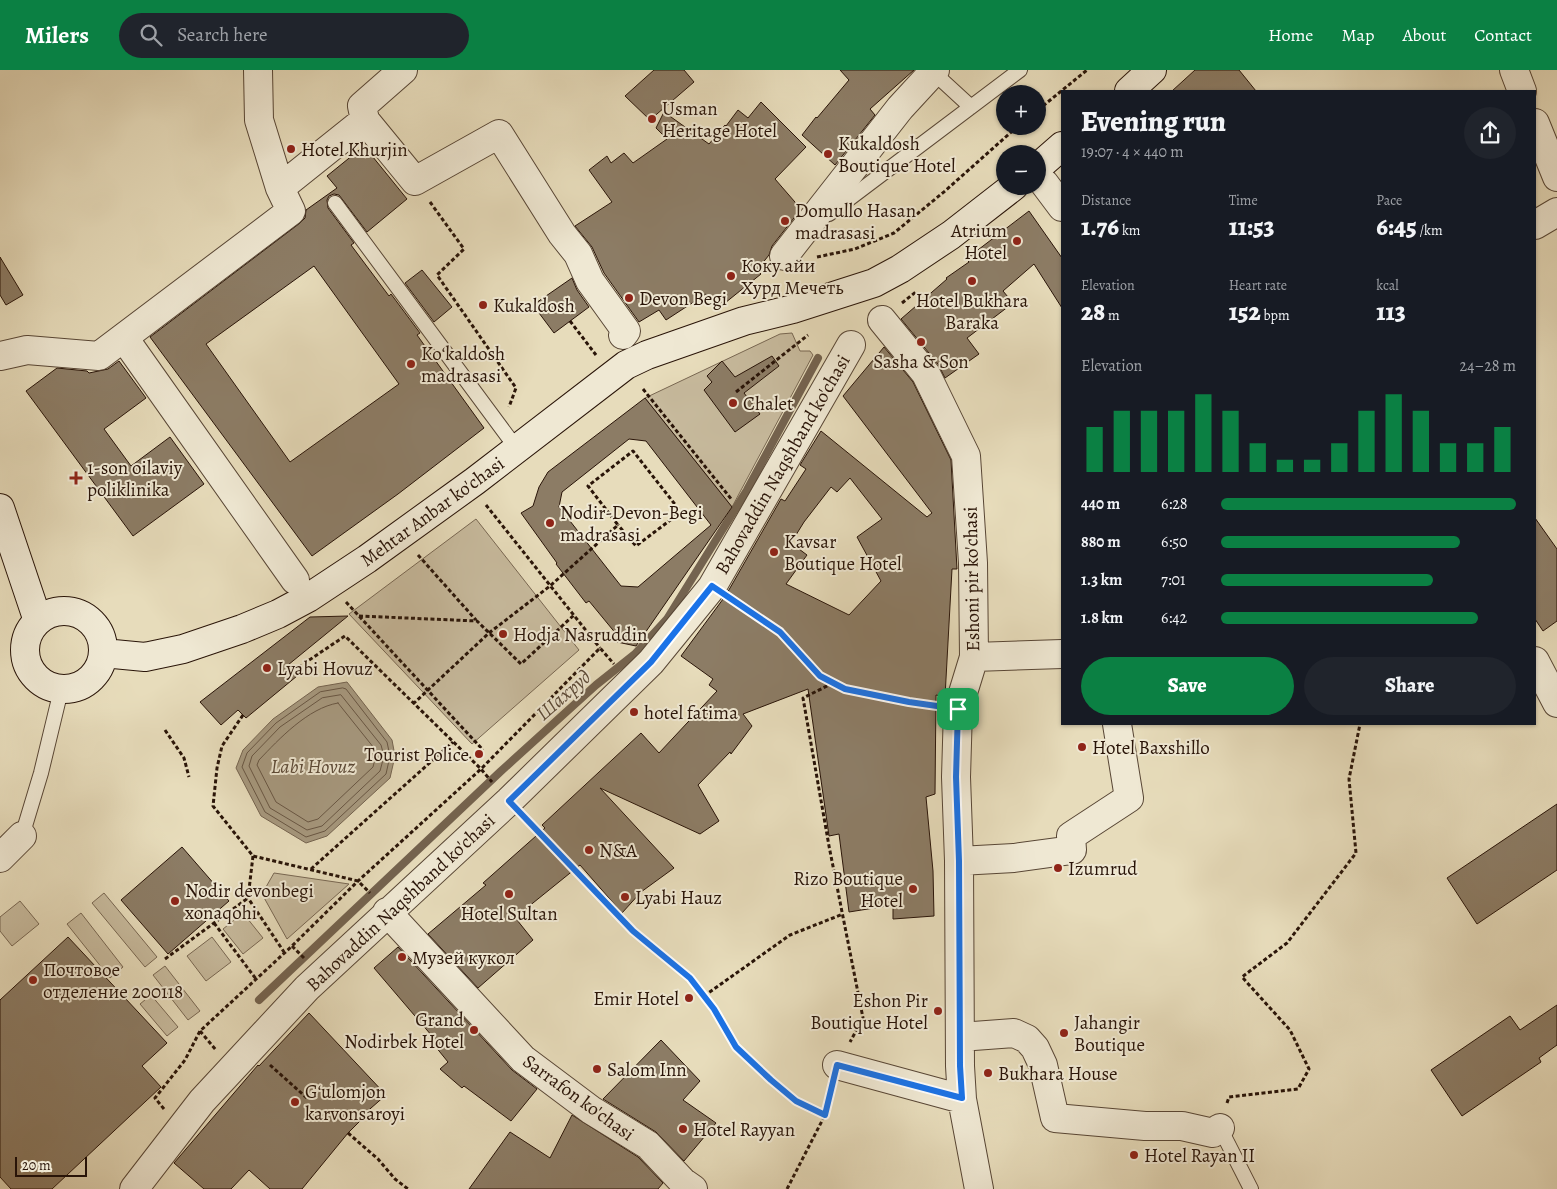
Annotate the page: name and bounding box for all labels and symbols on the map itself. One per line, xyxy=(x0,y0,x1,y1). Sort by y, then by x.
place label: Usman Heritage Hotel xyxy=(662,96,777,144)
marker: Usman Heritage Hotel xyxy=(646,113,658,125)
place label: Kukaldosh Boutique Hotel xyxy=(838,131,956,179)
place label: Hotel Khurjin xyxy=(301,137,408,163)
marker: Hotel Khurjin xyxy=(285,143,297,155)
marker: Kukaldosh Boutique Hotel xyxy=(822,148,834,160)
place label: Domullo Hasan madrasasi xyxy=(795,198,916,246)
marker: Domullo Hasan madrasasi xyxy=(779,215,791,227)
place label: Atrium Hotel xyxy=(950,218,1007,266)
marker: Atrium Hotel xyxy=(1011,235,1023,247)
place label: Коку айи Хурд Мечеть xyxy=(741,253,843,301)
marker: Коку айи Хурд Мечеть xyxy=(725,270,737,282)
marker: Hotel Bukhara Baraka xyxy=(966,275,978,287)
place label: Devon Begi xyxy=(639,286,727,312)
place label: Hotel Bukhara Baraka xyxy=(916,288,1028,336)
marker: Devon Begi xyxy=(623,292,635,304)
place label: Kukaldosh xyxy=(493,293,575,319)
marker: Kukaldosh xyxy=(477,299,489,311)
marker: Sasha & Son xyxy=(915,336,927,348)
place label: Koʻkaldosh madrasasi xyxy=(421,341,505,389)
place label: Sasha & Son xyxy=(873,349,969,375)
street label: Bahovaddin Naqshband ko'chasi xyxy=(709,350,857,579)
marker: Koʻkaldosh madrasasi xyxy=(405,358,417,370)
place label: Chalet xyxy=(743,391,793,417)
marker: Chalet xyxy=(727,397,739,409)
street label: Mehtar Anbar ko'chasi xyxy=(355,451,510,573)
place label: 1-son oilaviy poliklinika xyxy=(87,455,183,503)
marker: 1-son oilaviy poliklinika xyxy=(69,471,83,485)
place label: Nodir-Devon-Begi madrasasi xyxy=(560,500,703,548)
street label: Eshoni pir ko'chasi xyxy=(958,506,986,652)
marker: Nodir-Devon-Begi madrasasi xyxy=(544,517,556,529)
place label: Kavsar Boutique Hotel xyxy=(784,529,902,577)
marker: Kavsar Boutique Hotel xyxy=(768,546,780,558)
place label: Hodja Nasruddin xyxy=(513,622,647,648)
marker: Hodja Nasruddin xyxy=(497,628,509,640)
place label: Lyabi Hovuz xyxy=(277,656,373,682)
marker: Lyabi Hovuz xyxy=(261,662,273,674)
water label: Шахруд xyxy=(530,664,597,727)
pin xyxy=(937,688,979,730)
place label: hotel fatima xyxy=(644,700,738,726)
marker: hotel fatima xyxy=(628,706,640,718)
place label: Hotel Baxshillo xyxy=(1092,735,1210,761)
marker: Hotel Baxshillo xyxy=(1076,741,1088,753)
place label: Tourist Police xyxy=(364,742,469,768)
marker: Tourist Police xyxy=(473,748,485,760)
water label: Labi Hovuz xyxy=(271,753,355,780)
street label: Bahovaddin Naqshband ko'chasi xyxy=(300,808,501,997)
place label: N&A xyxy=(599,838,638,864)
marker: N&A xyxy=(583,844,595,856)
place label: Izumrud xyxy=(1068,856,1138,882)
marker: Izumrud xyxy=(1052,862,1064,874)
place label: Rizo Boutique Hotel xyxy=(793,866,903,914)
place label: Nodir devonbegi xonaqohi xyxy=(185,878,314,926)
marker: Rizo Boutique Hotel xyxy=(907,883,919,895)
place label: Lyabi Hauz xyxy=(635,885,722,911)
marker: Hotel Sultan xyxy=(503,888,515,900)
marker: Lyabi Hauz xyxy=(619,891,631,903)
marker: Nodir devonbegi xonaqohi xyxy=(169,895,181,907)
place label: Hotel Sultan xyxy=(460,901,558,927)
place label: Музей кукол xyxy=(412,945,515,971)
marker: Музей кукол xyxy=(396,951,408,963)
place label: Почтовое отделение 200118 xyxy=(43,957,183,1005)
marker: Почтовое отделение 200118 xyxy=(27,974,39,986)
place label: Emir Hotel xyxy=(593,986,679,1012)
place label: Eshon Pir Boutique Hotel xyxy=(810,988,928,1036)
marker: Emir Hotel xyxy=(683,992,695,1004)
marker: Eshon Pir Boutique Hotel xyxy=(932,1005,944,1017)
place label: Grand Nodirbek Hotel xyxy=(344,1007,465,1055)
place label: Jahangir Boutique xyxy=(1074,1010,1145,1058)
marker: Grand Nodirbek Hotel xyxy=(468,1024,480,1036)
marker: Jahangir Boutique xyxy=(1058,1027,1070,1039)
street label: Sarrafon ko'chasi xyxy=(517,1048,639,1147)
place label: Salom Inn xyxy=(607,1057,687,1083)
place label: Bukhara House xyxy=(998,1061,1118,1087)
marker: Salom Inn xyxy=(591,1063,603,1075)
marker: Bukhara House xyxy=(982,1067,994,1079)
place label: Gʻulomjon karvonsaroyi xyxy=(305,1079,405,1127)
marker: Gʻulomjon karvonsaroyi xyxy=(289,1096,301,1108)
place label: Hotel Rayyan xyxy=(693,1117,795,1143)
marker: Hotel Rayyan xyxy=(677,1123,689,1135)
place label: Hotel Rayan II xyxy=(1144,1143,1255,1169)
marker: Hotel Rayan II xyxy=(1128,1149,1140,1161)
scale bar xyxy=(15,1154,88,1177)

